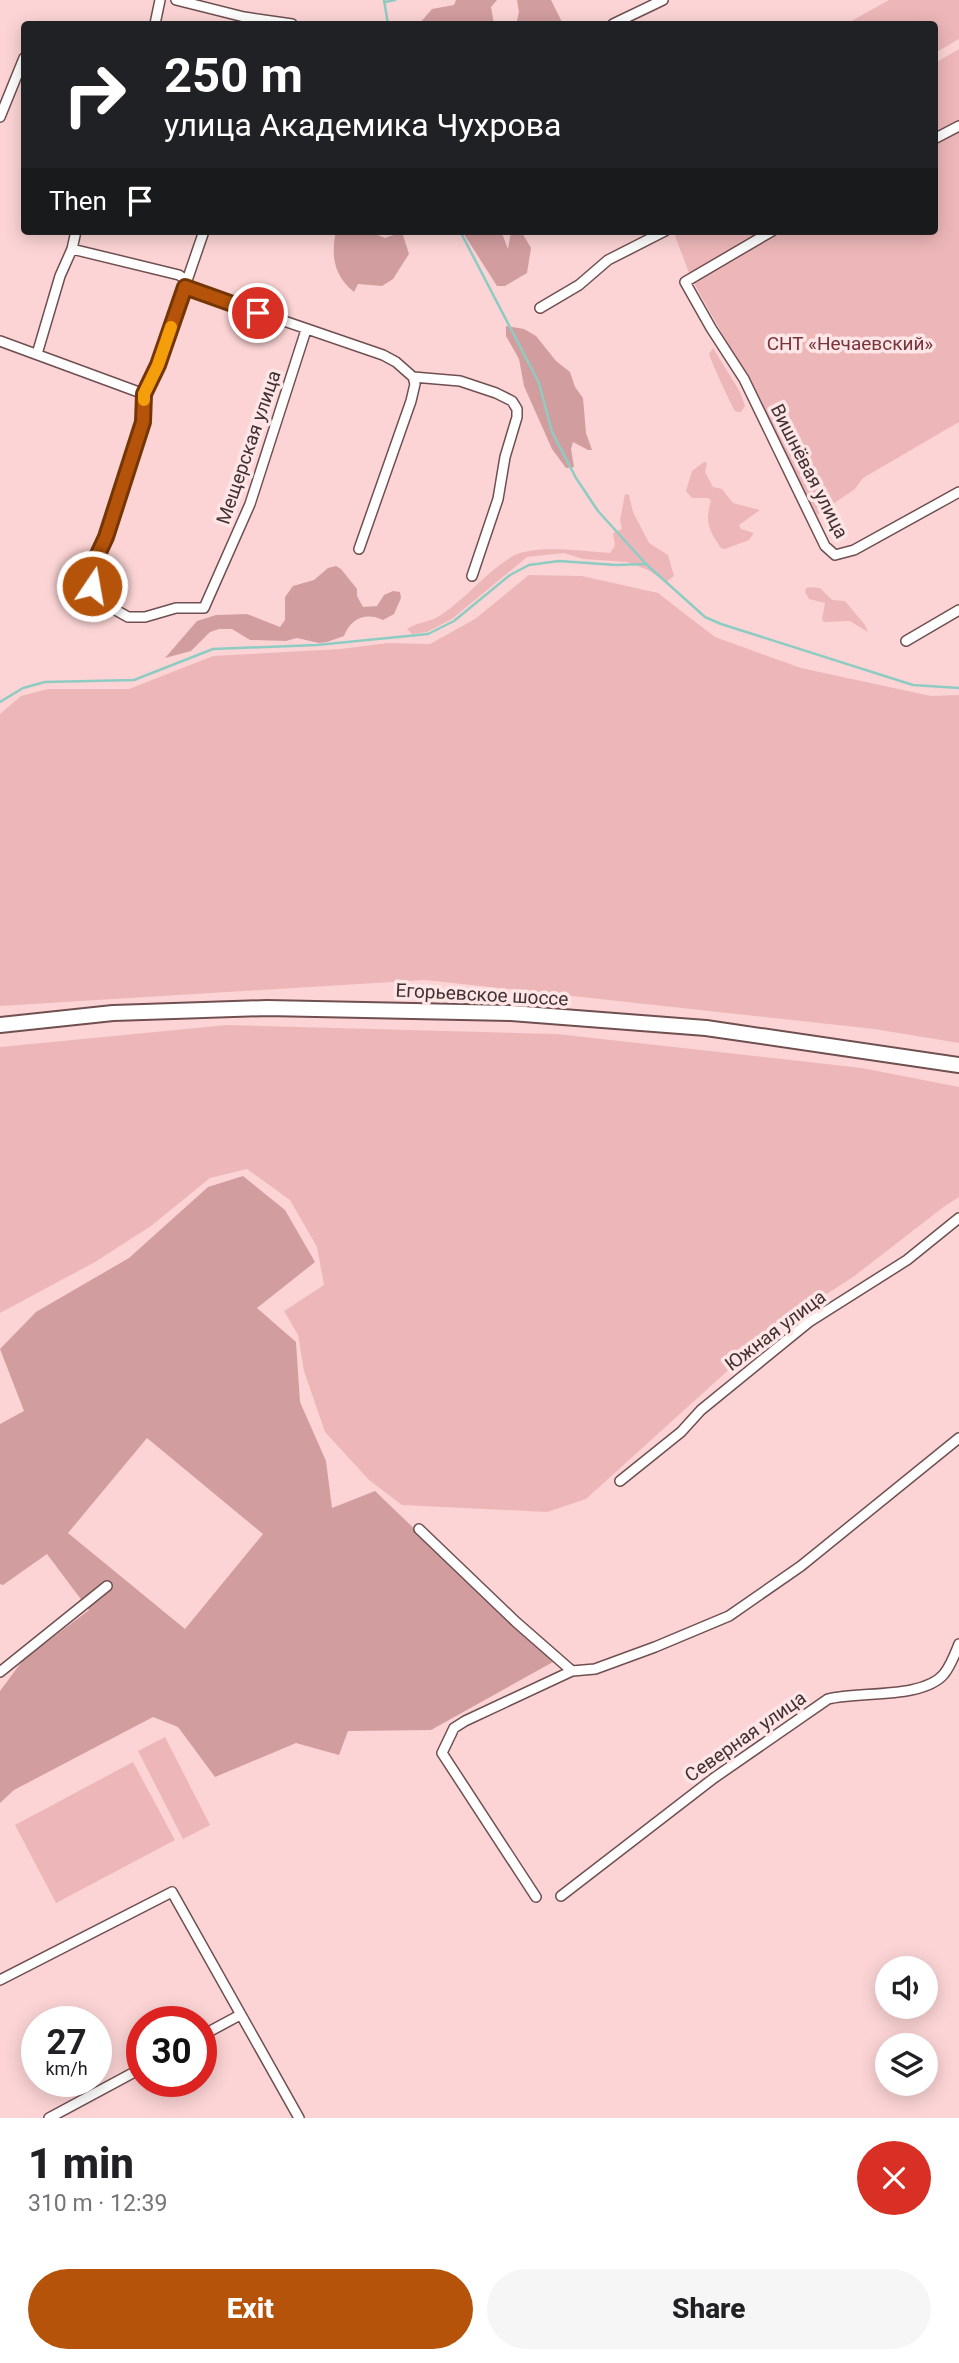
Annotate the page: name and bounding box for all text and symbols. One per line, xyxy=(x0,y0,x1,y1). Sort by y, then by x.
text: 250 m xyxy=(164,47,303,104)
icon: right xyxy=(49,49,140,140)
text: улица Академика Чухрова xyxy=(164,106,561,144)
icon: arrive xyxy=(121,182,159,220)
text: Then xyxy=(49,186,107,216)
pin xyxy=(228,283,288,343)
icon: arrive xyxy=(239,294,277,332)
park label: СНТ «Нечаевский» xyxy=(767,332,933,355)
street label: Мещерская улица xyxy=(211,367,286,527)
street label: Вишнёвая улица xyxy=(766,400,853,542)
position arrow xyxy=(55,549,129,623)
street label: Егорьевское шоссе xyxy=(395,978,569,1011)
street label: Южная улица xyxy=(720,1285,830,1376)
street label: Северная улица xyxy=(680,1686,810,1787)
map controls xyxy=(875,1956,938,2096)
button: sound xyxy=(875,1956,938,2019)
speed limit sign: 30 xyxy=(126,2006,217,2097)
text: 27 xyxy=(46,2022,87,2063)
button: layers xyxy=(875,2033,938,2096)
text: km/h xyxy=(45,2058,88,2079)
text: 1 min xyxy=(28,2139,134,2188)
button: close xyxy=(857,2141,931,2215)
text: 310 m · 12:39 xyxy=(28,2190,167,2217)
button: Exit xyxy=(28,2269,473,2349)
button: Share xyxy=(487,2269,931,2349)

